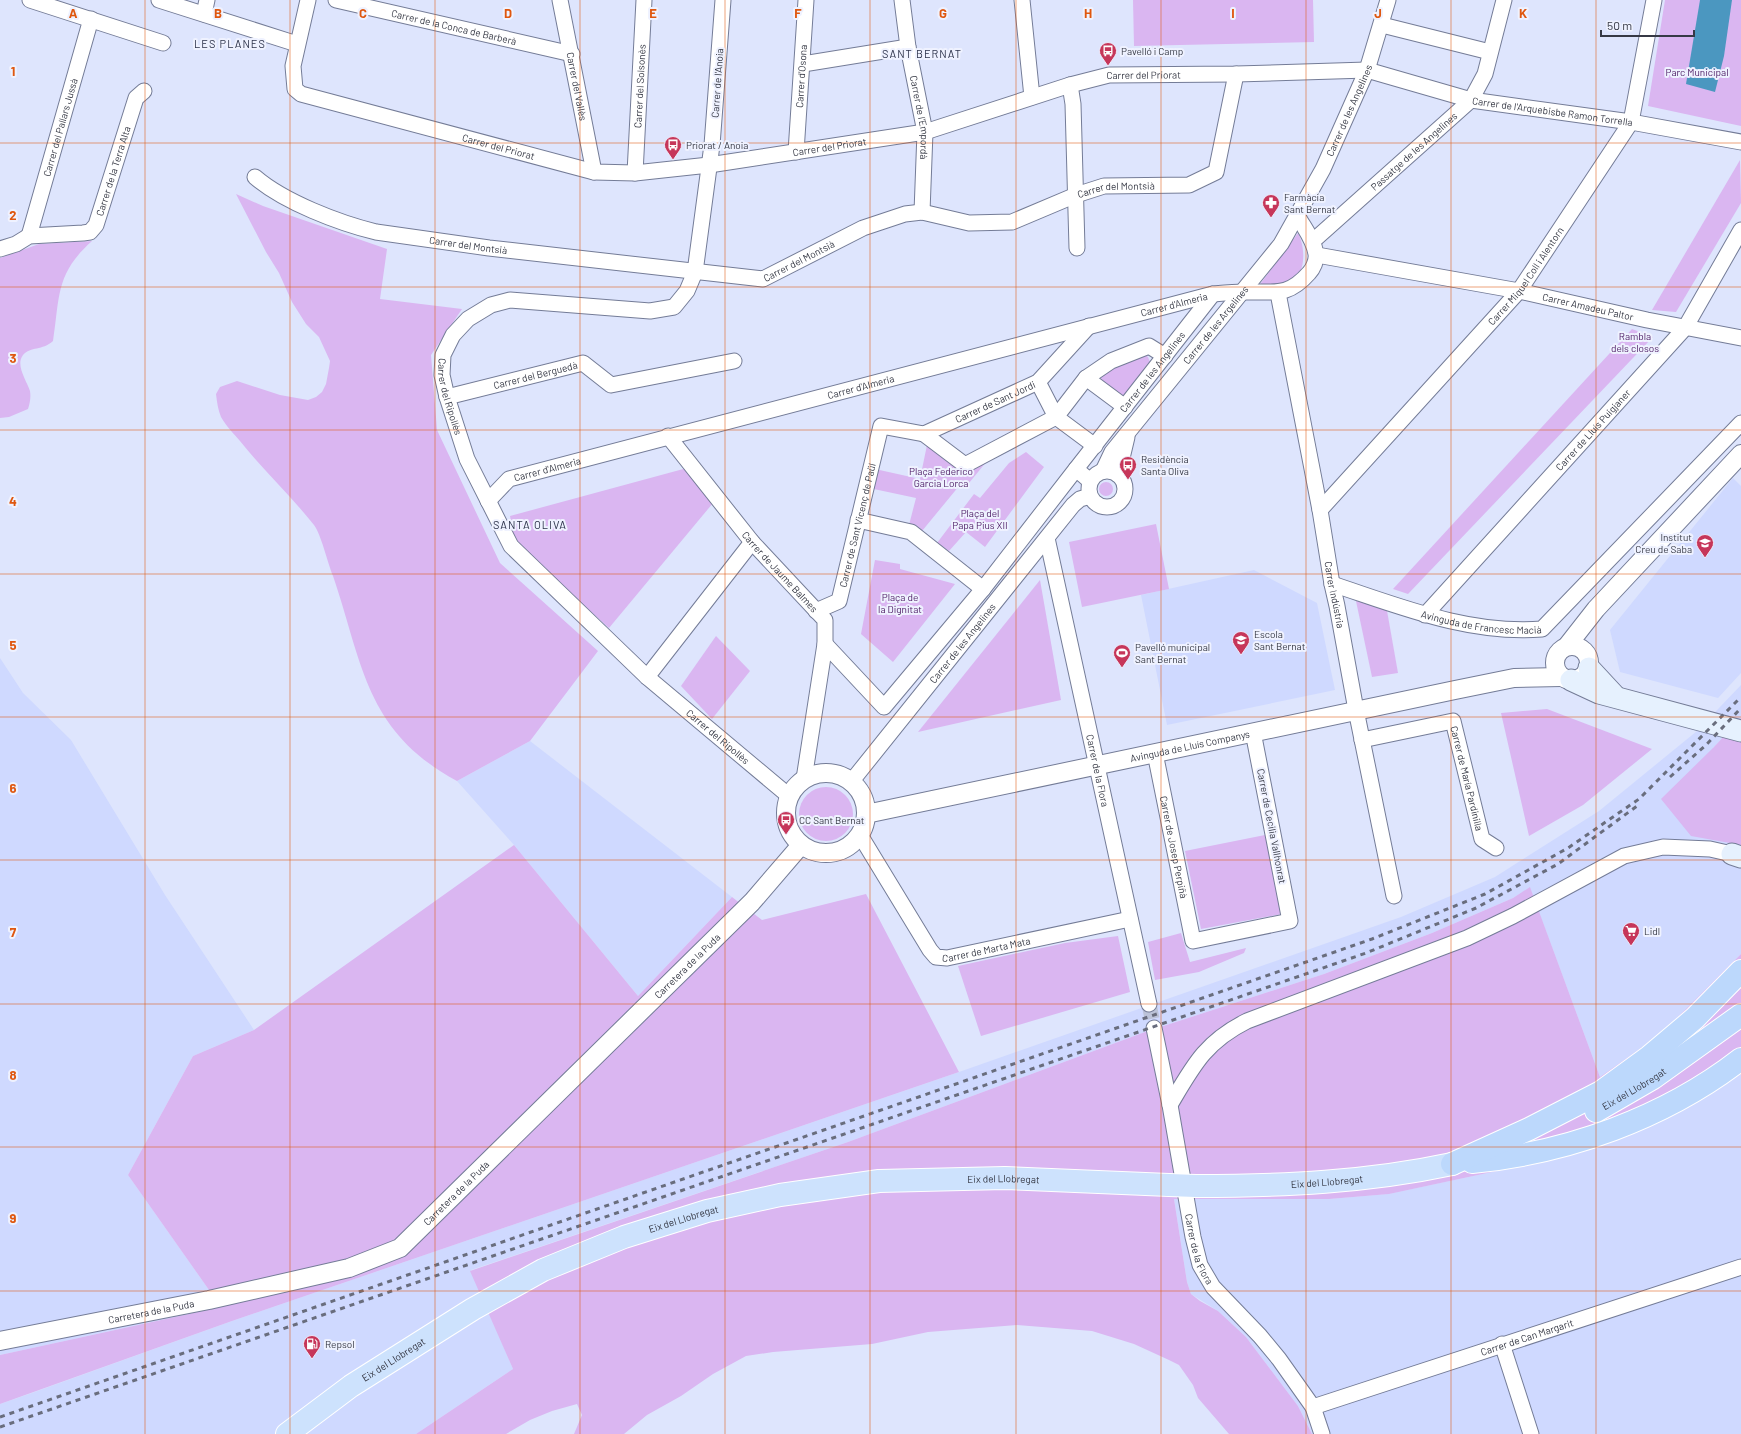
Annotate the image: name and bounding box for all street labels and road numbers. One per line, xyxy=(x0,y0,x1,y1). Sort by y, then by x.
street label: Carrer de la Conca de Barberà xyxy=(390,7,518,47)
street label: Carrer del Solsonès xyxy=(631,44,648,128)
street label: Carrer d'Osona xyxy=(793,44,809,108)
street label: Carrer de l'Anoia xyxy=(709,48,725,118)
street label: Carrer del Vallès xyxy=(564,51,590,122)
street label: Carrer de les Angelines xyxy=(1323,63,1374,158)
street label: Carrer del Priorat xyxy=(1106,68,1181,81)
street label: Carrer de l'Empordà xyxy=(908,74,931,160)
street label: Carrer del Pallars Jussà xyxy=(40,77,80,178)
street label: Carrer de l'Arquebisbe Ramon Torrella xyxy=(1472,94,1633,128)
street label: Passatge de les Angelines xyxy=(1368,109,1459,193)
street label: Carrer de la Terra Alta xyxy=(93,125,133,217)
street label: Carrer del Priorat xyxy=(461,131,536,162)
street label: Carrer del Priorat xyxy=(792,135,867,158)
street label: Carrer del Montsià xyxy=(1076,179,1155,200)
street label: Carrer Miquel Coll i Alentorn xyxy=(1485,224,1566,327)
street label: Carrer del Montsià xyxy=(428,234,508,256)
street label: Carrer del Montsià xyxy=(761,238,837,284)
street label: Carrer de les Argelines xyxy=(1180,283,1251,366)
street label: Carrer d'Almeria xyxy=(1139,290,1209,319)
street label: Carrer Amadeu Paltor xyxy=(1541,291,1635,323)
street label: Carrer de les Angelines xyxy=(1117,329,1188,414)
street label: Carrer del Ripollès xyxy=(436,358,465,436)
street label: Carrer del Berguedà xyxy=(492,359,579,391)
street label: Carrer d'Almeria xyxy=(826,372,895,401)
street label: Carrer de Sant Jordi xyxy=(953,378,1037,425)
street label: Carrer de Lluís Puigjaner xyxy=(1553,386,1633,473)
street label: Carrer d'Almeria xyxy=(512,454,582,483)
street label: Carrer de Sant Vicenç de Paül xyxy=(837,462,878,588)
street label: Carrer de Jaume Balmes xyxy=(740,529,821,615)
street label: Carrer Indústria xyxy=(1322,560,1347,629)
street label: Carrer de les Angelines xyxy=(927,601,998,685)
street label: Avinguda de Francesc Macià xyxy=(1420,608,1542,636)
street label: Carrer del Ripollès xyxy=(684,707,752,766)
street label: Carrer de María Pardinilla xyxy=(1448,725,1486,832)
street label: Avinguda de Lluís Companys xyxy=(1129,727,1251,764)
street label: Carrer de la Flora xyxy=(1084,733,1112,808)
street label: Carrer de Cecilia Vallhonrat xyxy=(1255,768,1289,885)
street label: Carrer de Josep Perpiñà xyxy=(1158,795,1190,899)
street label: Carretera de la Puda xyxy=(652,931,722,1001)
street label: Carrer de Marta Mata xyxy=(942,934,1031,964)
street label: Eix del Llobregat xyxy=(1600,1065,1668,1112)
street label: Carretera de la Puda xyxy=(421,1158,491,1228)
street label: Eix del Llobregat xyxy=(967,1172,1040,1185)
street label: Eix del Llobregat xyxy=(1290,1172,1364,1190)
street label: Eix del Llobregat xyxy=(647,1203,720,1235)
street label: Carrer de la Flora xyxy=(1183,1213,1216,1286)
street label: Carretera de la Puda xyxy=(107,1297,195,1326)
street label: Carrer de Can Margarit xyxy=(1479,1316,1575,1358)
street label: Eix del Llobregat xyxy=(359,1335,427,1384)

